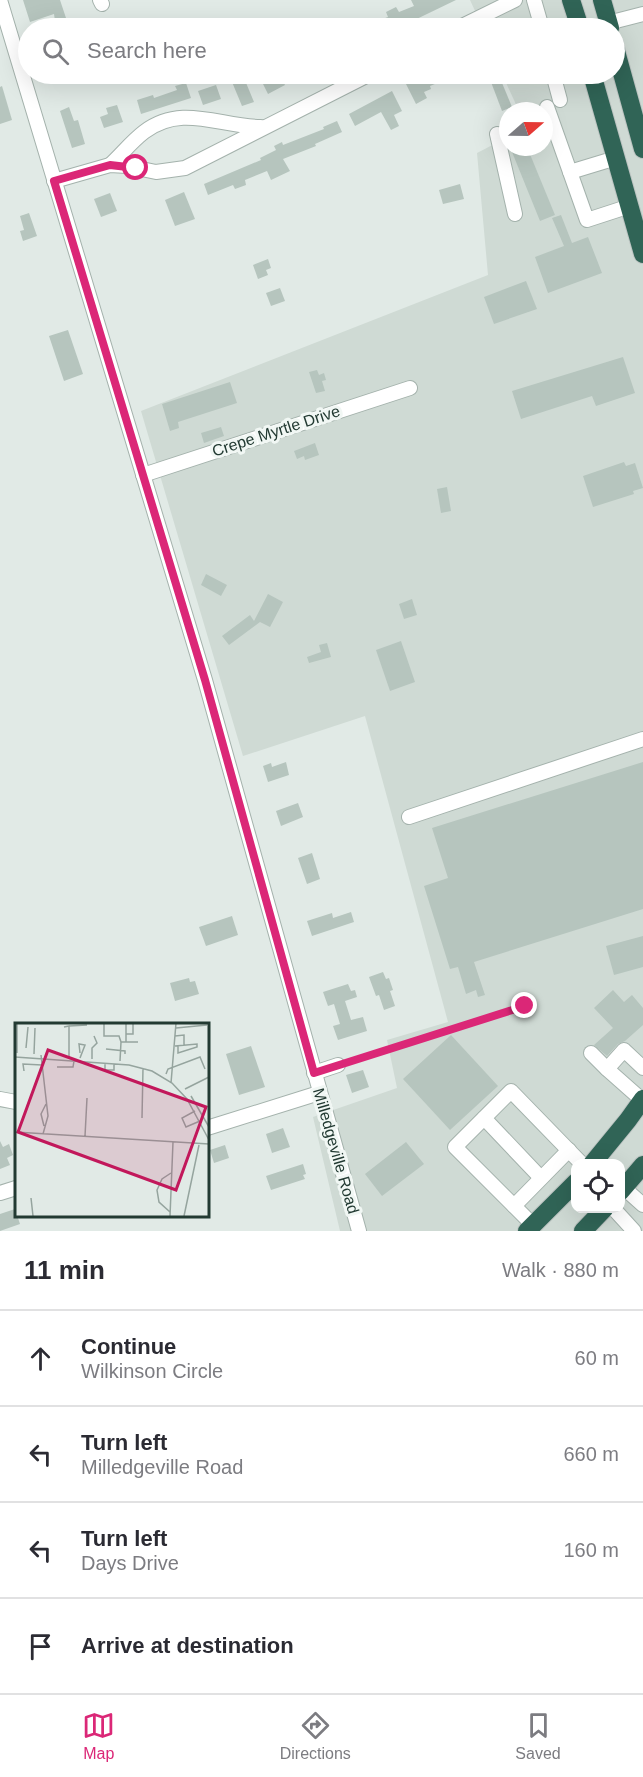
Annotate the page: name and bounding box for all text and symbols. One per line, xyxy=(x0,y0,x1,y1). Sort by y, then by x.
search box xyxy=(18,18,625,84)
icon: search xyxy=(39,35,72,68)
text: Search here xyxy=(87,38,207,63)
north arrow xyxy=(499,102,553,156)
route start xyxy=(122,154,148,180)
street label: Crepe Myrtle Drive xyxy=(210,402,342,460)
route end xyxy=(511,992,537,1018)
inset map xyxy=(15,1023,208,1216)
street label: Milledgeville Road xyxy=(310,1086,362,1216)
map controls xyxy=(571,1159,625,1213)
button: locate xyxy=(571,1159,625,1213)
text: 11 min xyxy=(24,1255,105,1285)
text: Walk · 880 m xyxy=(502,1259,619,1281)
text: Continue xyxy=(81,1334,176,1359)
icon: ahead xyxy=(24,1342,57,1375)
text: 60 m xyxy=(575,1347,619,1369)
text: Wilkinson Circle xyxy=(81,1360,223,1382)
text: Turn left xyxy=(81,1430,167,1455)
icon: left xyxy=(24,1438,57,1471)
text: 660 m xyxy=(563,1443,619,1465)
text: Milledgeville Road xyxy=(81,1456,243,1478)
text: Turn left xyxy=(81,1526,167,1551)
icon: left xyxy=(24,1534,57,1567)
text: 160 m xyxy=(563,1539,619,1561)
text: Days Drive xyxy=(81,1552,179,1574)
icon: arrive xyxy=(24,1630,57,1663)
text: Arrive at destination xyxy=(81,1633,294,1658)
tab: Map xyxy=(82,1709,115,1763)
tab: Directions xyxy=(280,1709,351,1763)
tab: Saved xyxy=(515,1709,561,1763)

